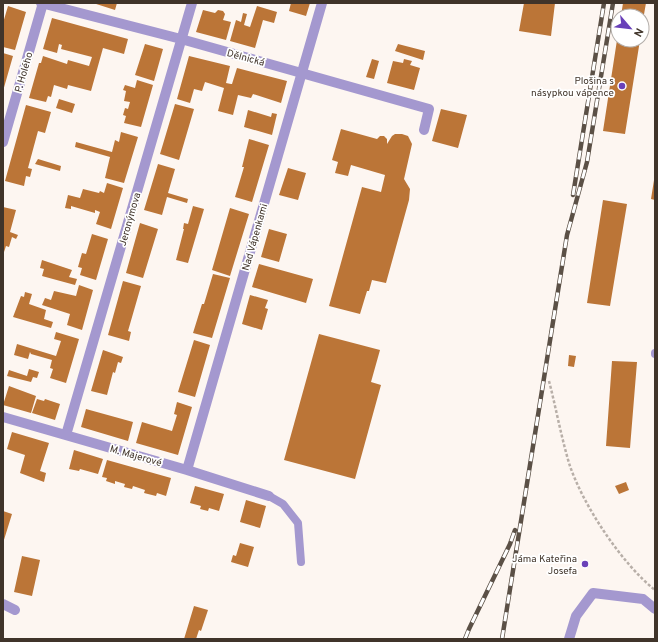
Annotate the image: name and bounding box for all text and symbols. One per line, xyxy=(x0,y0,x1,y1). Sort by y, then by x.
north arrow xyxy=(610,8,650,48)
text: N xyxy=(630,25,646,39)
street label: Dělnická xyxy=(225,47,266,70)
street label: P. Holého xyxy=(12,50,37,94)
place label: Plošina s násypkou vápence xyxy=(531,75,614,100)
marker: Plošina s násypkou vápence xyxy=(617,81,627,91)
street label: Jeronýmova xyxy=(117,191,144,248)
street label: Nad Vápenkami xyxy=(240,202,271,272)
street label: M. Majerové xyxy=(108,443,163,470)
place label: Jáma Kateřina Josefa xyxy=(512,553,577,578)
marker: Jáma Kateřina Josefa xyxy=(580,559,590,569)

